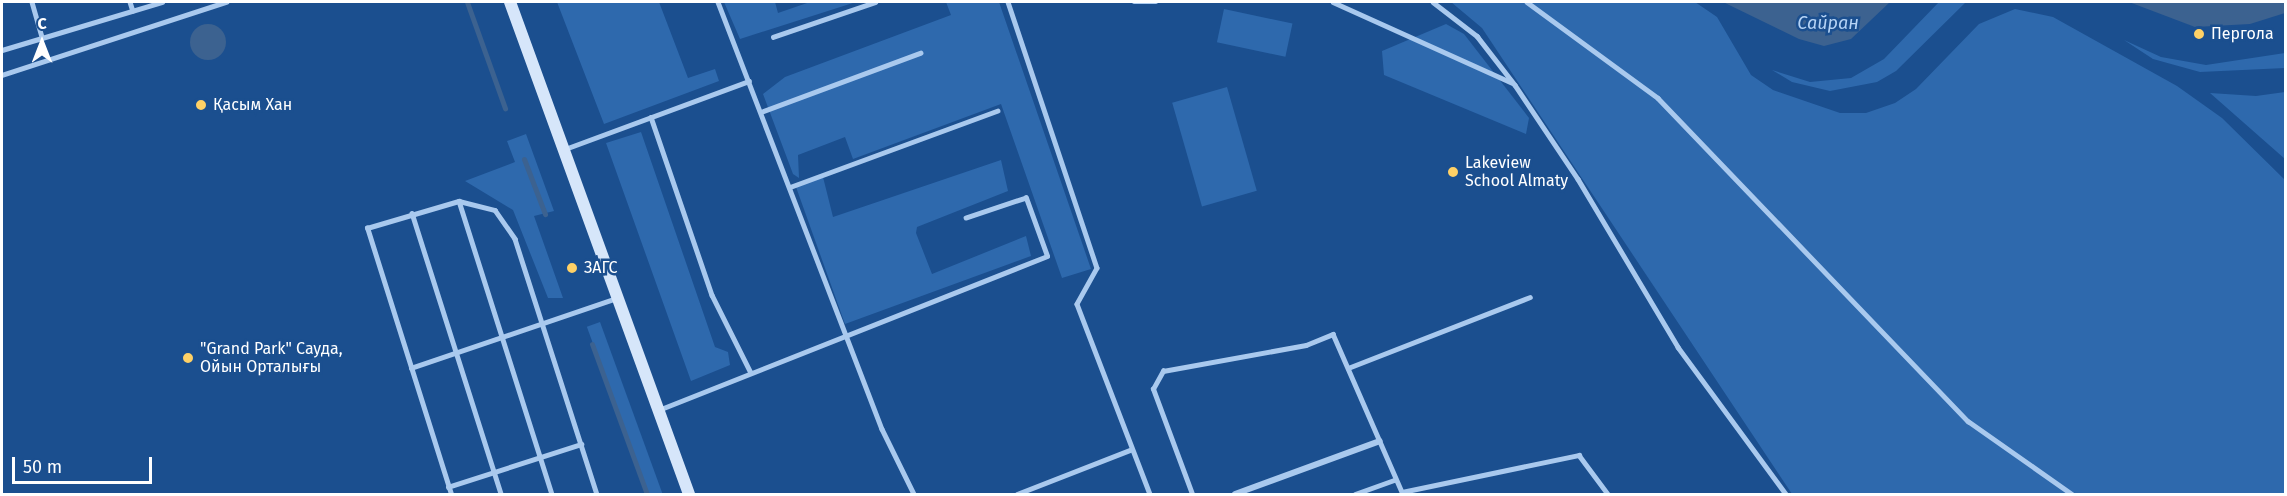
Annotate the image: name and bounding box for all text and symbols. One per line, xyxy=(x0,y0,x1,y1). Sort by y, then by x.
north arrow xyxy=(12,12,72,72)
water label: Сайран xyxy=(1797,12,1859,34)
text: С xyxy=(37,14,47,33)
place label: Пергола xyxy=(2211,24,2274,44)
marker: Пергола xyxy=(2192,27,2206,41)
place label: Қасым Хан xyxy=(213,95,292,115)
marker: Қасым Хан xyxy=(194,98,208,112)
place label: Lakeview School Almaty xyxy=(1465,153,1568,191)
marker: Lakeview School Almaty xyxy=(1446,165,1460,179)
place label: ЗАГС xyxy=(584,258,618,278)
marker: ЗАГС xyxy=(565,261,579,275)
place label: "Grand Park" Сауда, Ойын Орталығы xyxy=(200,339,343,377)
marker: "Grand Park" Сауда, Ойын Орталығы xyxy=(181,351,195,365)
scale bar xyxy=(15,445,154,483)
text: 50 m xyxy=(23,456,62,478)

